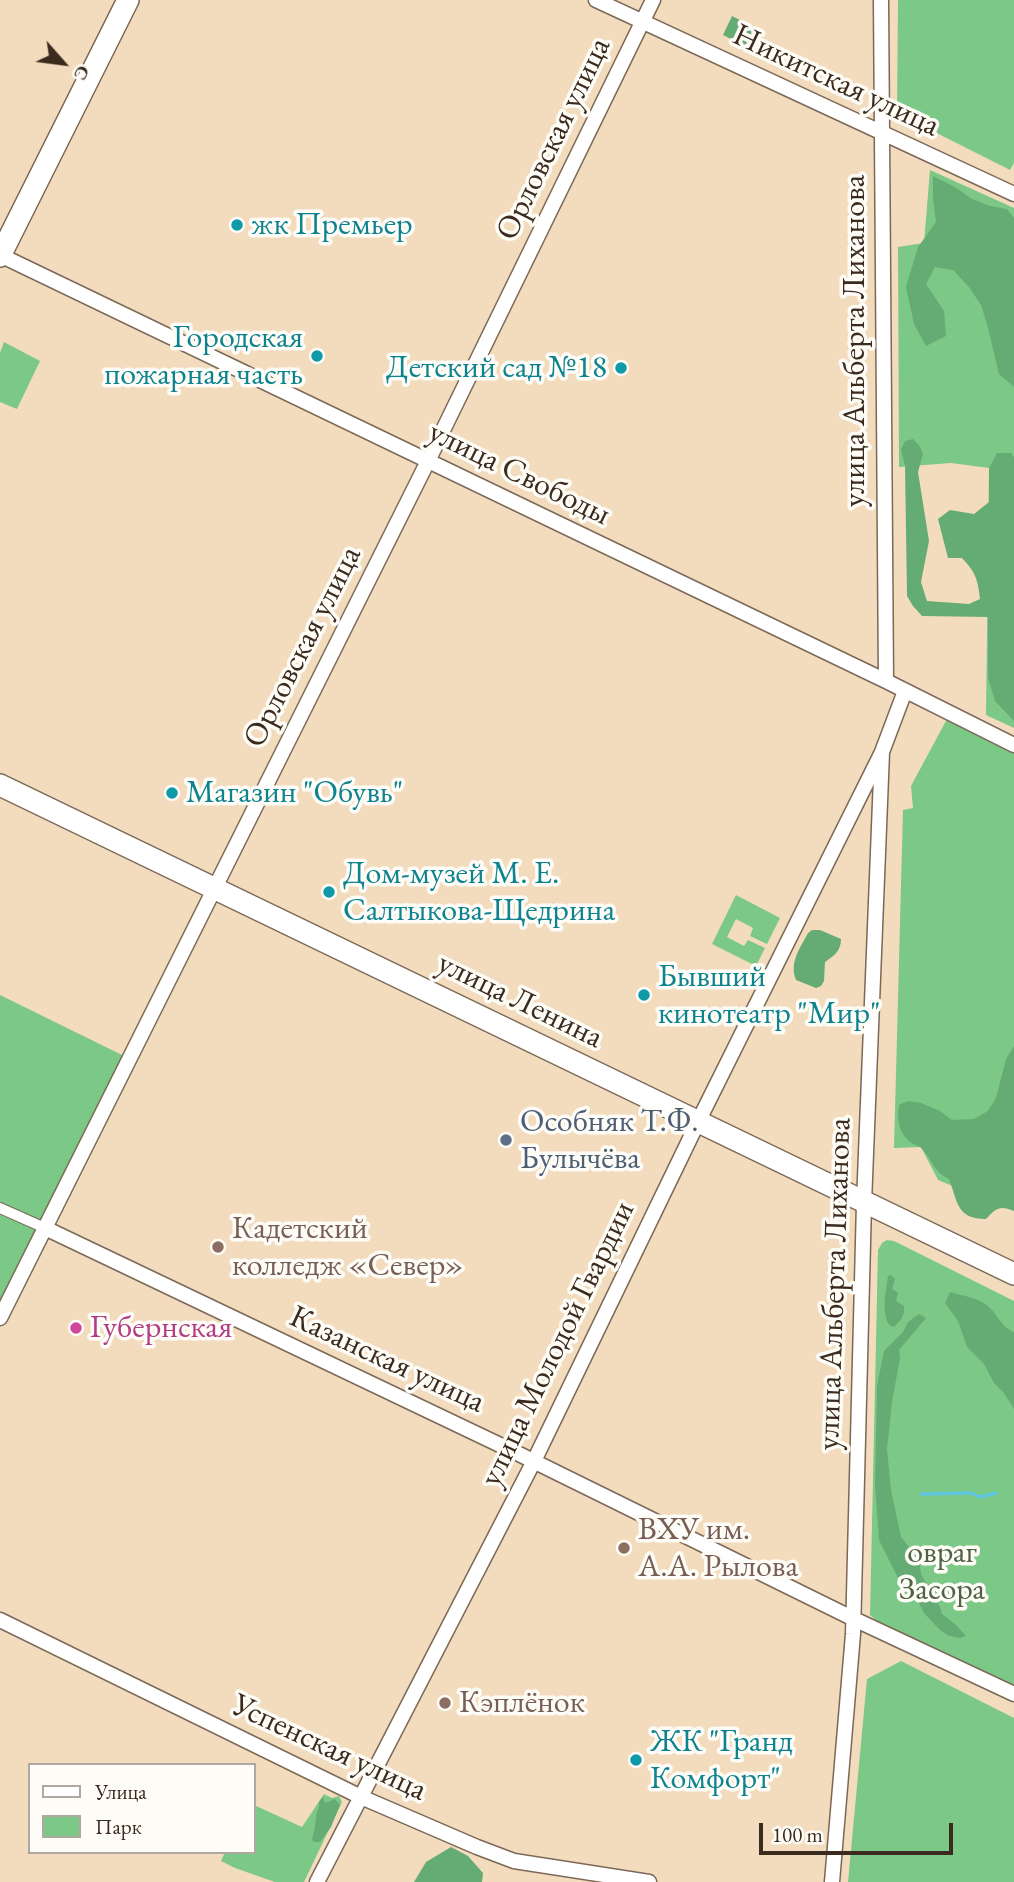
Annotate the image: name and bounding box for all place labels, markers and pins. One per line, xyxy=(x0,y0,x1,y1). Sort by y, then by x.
place label: жк Премьер xyxy=(251,206,413,244)
marker: жк Премьер xyxy=(229,217,245,233)
place label: Городская пожарная часть xyxy=(104,319,303,394)
marker: Городская пожарная часть xyxy=(309,348,325,364)
place label: Детский сад №18 xyxy=(386,349,607,387)
marker: Детский сад №18 xyxy=(613,360,629,376)
place label: Магазин "Обувь" xyxy=(186,774,403,812)
marker: Магазин "Обувь" xyxy=(164,785,180,801)
place label: Дом-музей М. Е. Салтыкова-Щедрина xyxy=(343,855,615,930)
marker: Дом-музей М. Е. Салтыкова-Щедрина xyxy=(321,884,337,900)
place label: Бывший кинотеатр "Мир" xyxy=(658,958,881,1033)
marker: Бывший кинотеатр "Мир" xyxy=(636,987,652,1003)
place label: Особняк Т.Ф. Булычёва xyxy=(520,1103,699,1178)
marker: Особняк Т.Ф. Булычёва xyxy=(498,1132,514,1148)
place label: Кадетский колледж «Север» xyxy=(232,1210,463,1285)
marker: Кадетский колледж «Север» xyxy=(210,1239,226,1255)
place label: Губернская xyxy=(90,1309,232,1347)
marker: Губернская xyxy=(68,1320,84,1336)
place label: ВХУ им. А.А. Рылова xyxy=(638,1511,798,1586)
marker: ВХУ им. А.А. Рылова xyxy=(616,1540,632,1556)
place label: Кэплёнок xyxy=(459,1684,585,1722)
marker: Кэплёнок xyxy=(437,1695,453,1711)
place label: ЖК "Гранд Комфорт" xyxy=(650,1723,793,1798)
marker: ЖК "Гранд Комфорт" xyxy=(628,1752,644,1768)

